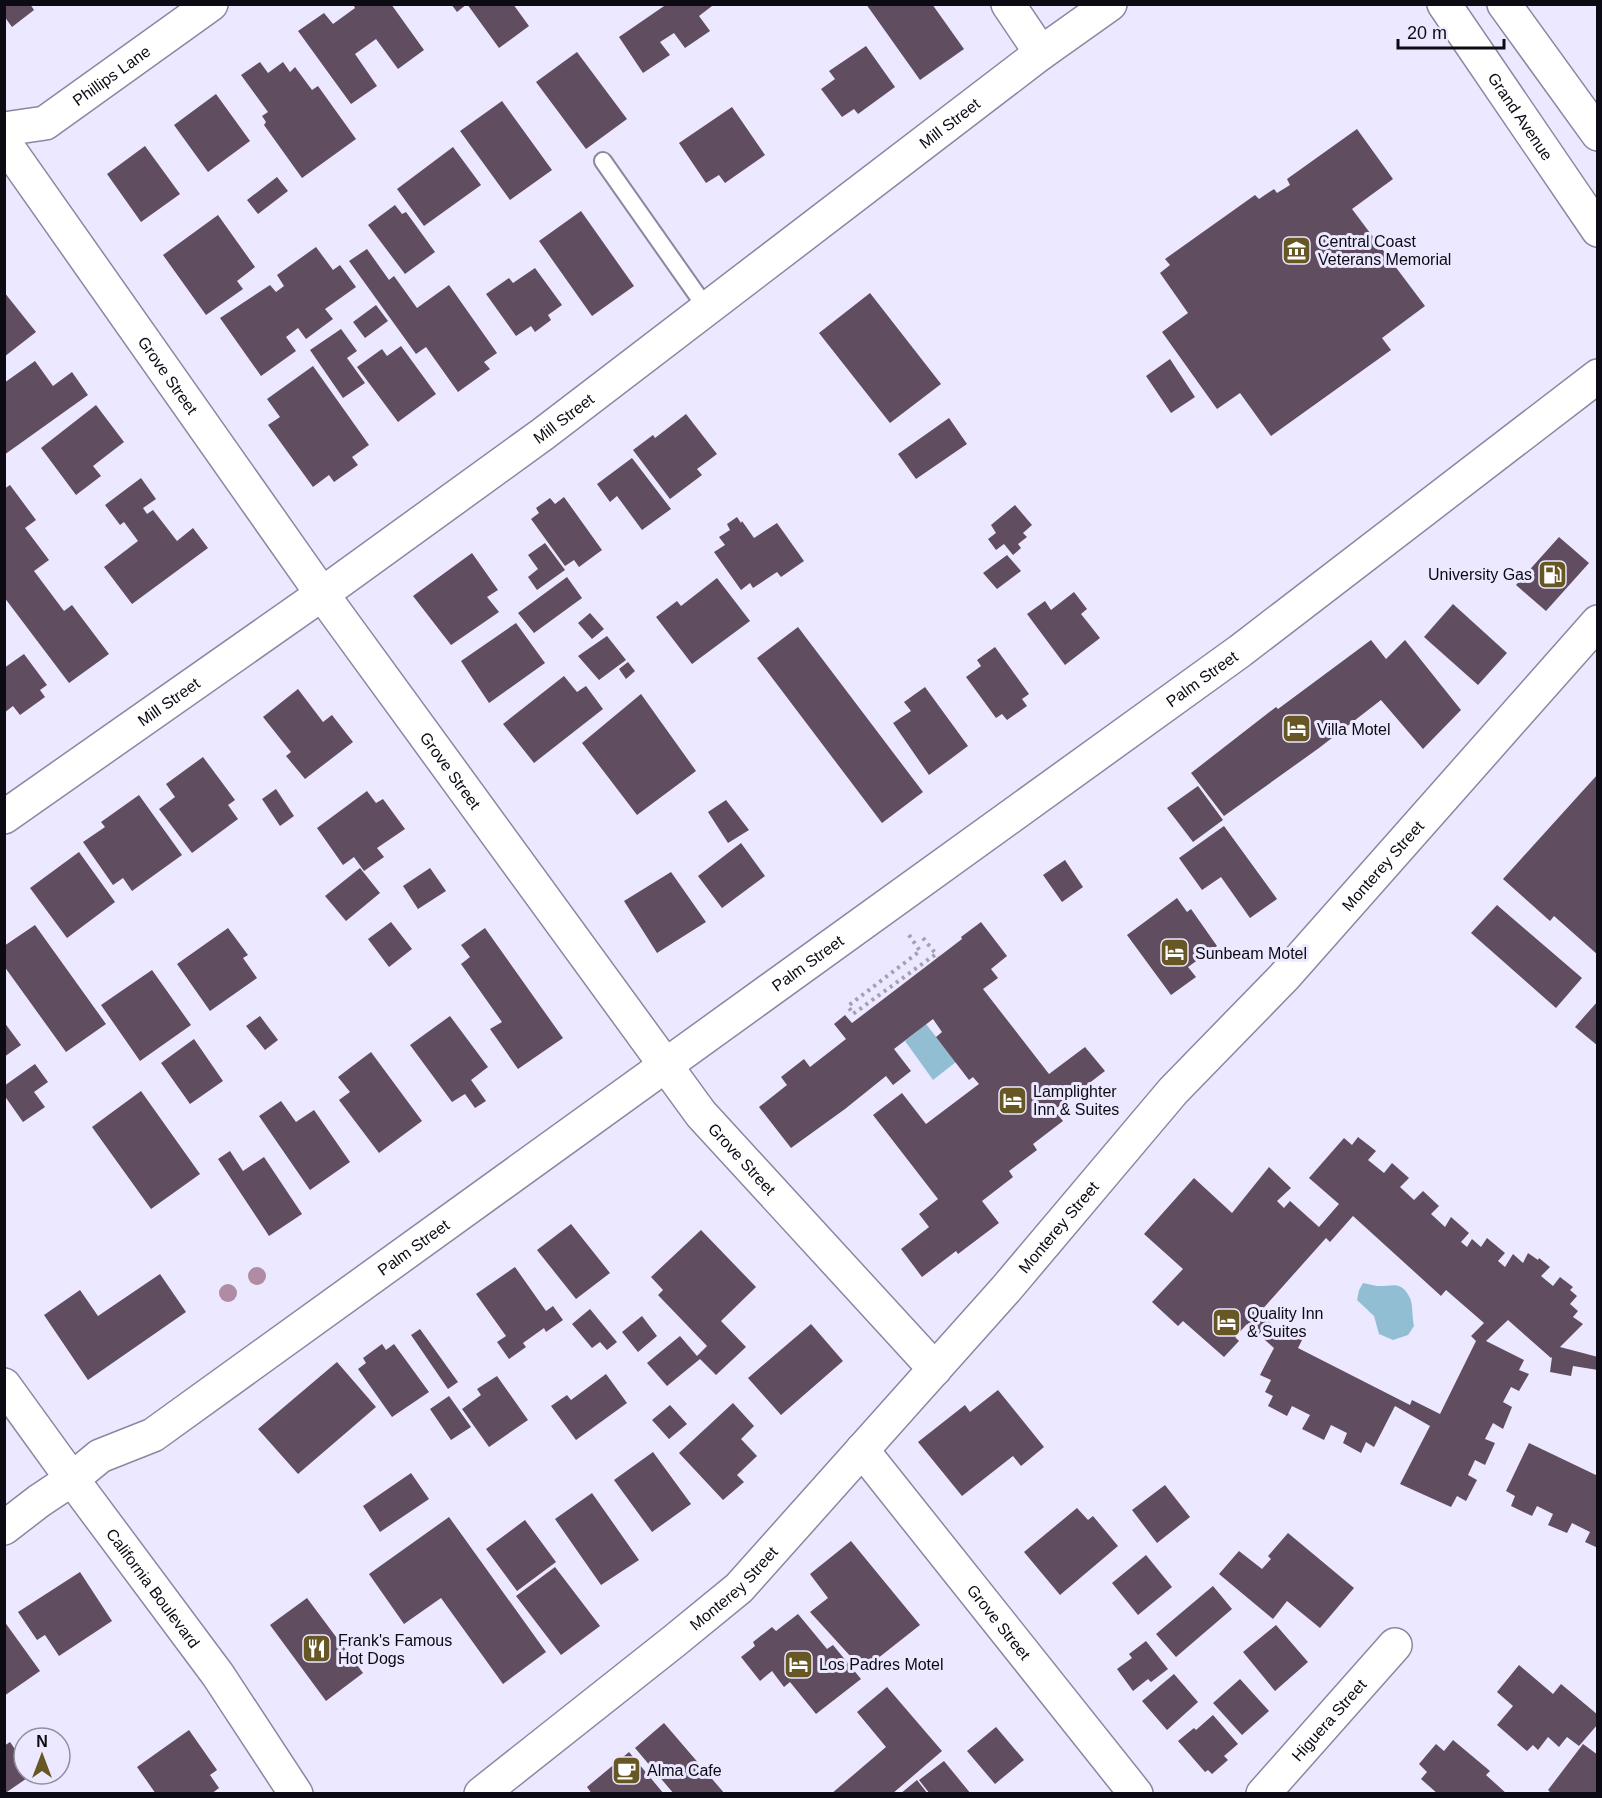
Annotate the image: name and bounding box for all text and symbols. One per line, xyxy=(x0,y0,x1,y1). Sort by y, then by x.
scale bar xyxy=(1398,12,1504,50)
text: 20 m xyxy=(1407,23,1447,43)
street label: Phillips Lane xyxy=(70,42,154,109)
street label: Grand Avenue xyxy=(1484,70,1556,164)
street label: Mill Street xyxy=(916,95,984,152)
place label: Central Coast Veterans Memorial xyxy=(1318,233,1451,268)
museum icon: Central Coast Veterans Memorial xyxy=(1281,234,1313,266)
street label: Grove Street xyxy=(135,333,201,418)
street label: Mill Street xyxy=(530,390,598,447)
fuel station icon: University Gas xyxy=(1537,558,1569,590)
place label: University Gas xyxy=(1428,566,1532,583)
street label: Palm Street xyxy=(1163,647,1241,710)
street label: Mill Street xyxy=(135,674,203,729)
hotel icon: Villa Motel xyxy=(1280,713,1312,745)
place label: Villa Motel xyxy=(1317,721,1391,738)
street label: Grove Street xyxy=(417,729,484,813)
street label: Monterey Street xyxy=(1339,817,1427,914)
street label: Palm Street xyxy=(769,932,847,995)
hotel icon: Sunbeam Motel xyxy=(1158,937,1190,969)
place label: Sunbeam Motel xyxy=(1195,945,1307,962)
place label: Lamplighter Inn & Suites xyxy=(1033,1083,1119,1118)
hotel icon: Lamplighter Inn & Suites xyxy=(996,1084,1028,1116)
street label: Grove Street xyxy=(705,1120,779,1199)
street label: Monterey Street xyxy=(1015,1178,1102,1276)
street label: Palm Street xyxy=(375,1216,453,1279)
place label: Quality Inn & Suites xyxy=(1247,1305,1323,1340)
hotel icon: Quality Inn & Suites xyxy=(1210,1306,1242,1338)
street label: California Boulevard xyxy=(103,1525,203,1651)
street label: Monterey Street xyxy=(687,1543,781,1634)
street label: Grove Street xyxy=(964,1582,1034,1664)
place label: Frank's Famous Hot Dogs xyxy=(338,1632,452,1667)
restaurant icon: Frank's Famous Hot Dogs xyxy=(301,1633,333,1665)
hotel icon: Los Padres Motel xyxy=(782,1648,814,1680)
place label: Los Padres Motel xyxy=(819,1656,944,1673)
street label: Higuera Street xyxy=(1288,1676,1370,1765)
north arrow xyxy=(12,1726,72,1786)
text: N xyxy=(36,1733,48,1750)
cafe icon: Alma Cafe xyxy=(610,1754,642,1786)
place label: Alma Cafe xyxy=(647,1762,722,1779)

